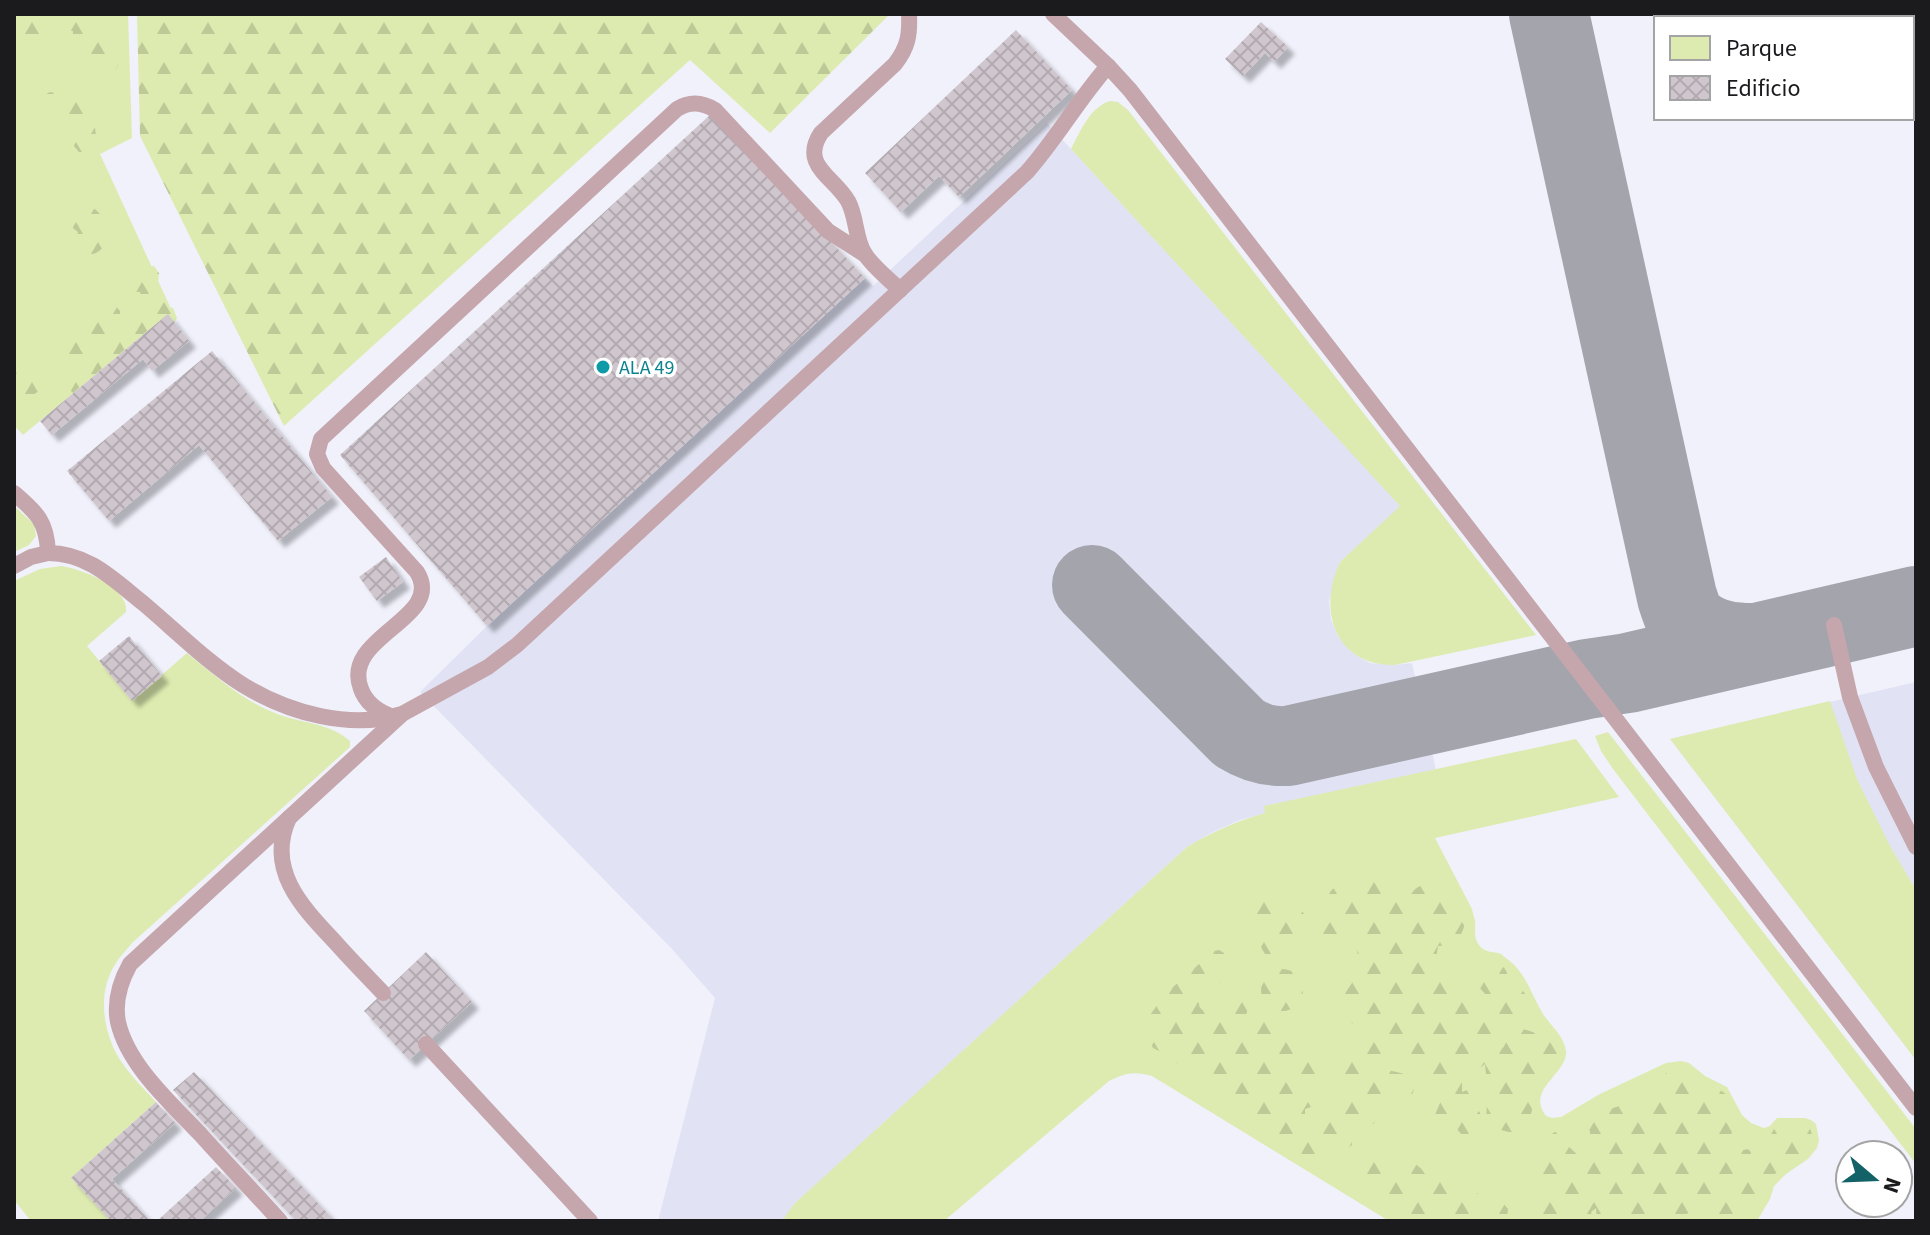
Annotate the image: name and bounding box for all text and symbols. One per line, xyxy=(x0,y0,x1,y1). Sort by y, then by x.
legend xyxy=(1654,16,1914,120)
text: Parque xyxy=(1726,31,1797,66)
text: Edificio xyxy=(1726,71,1800,106)
place label: ALA 49 xyxy=(619,354,674,382)
marker: ALA 49 xyxy=(594,358,612,376)
north arrow xyxy=(1834,1139,1914,1219)
text: N xyxy=(1874,1173,1909,1197)

